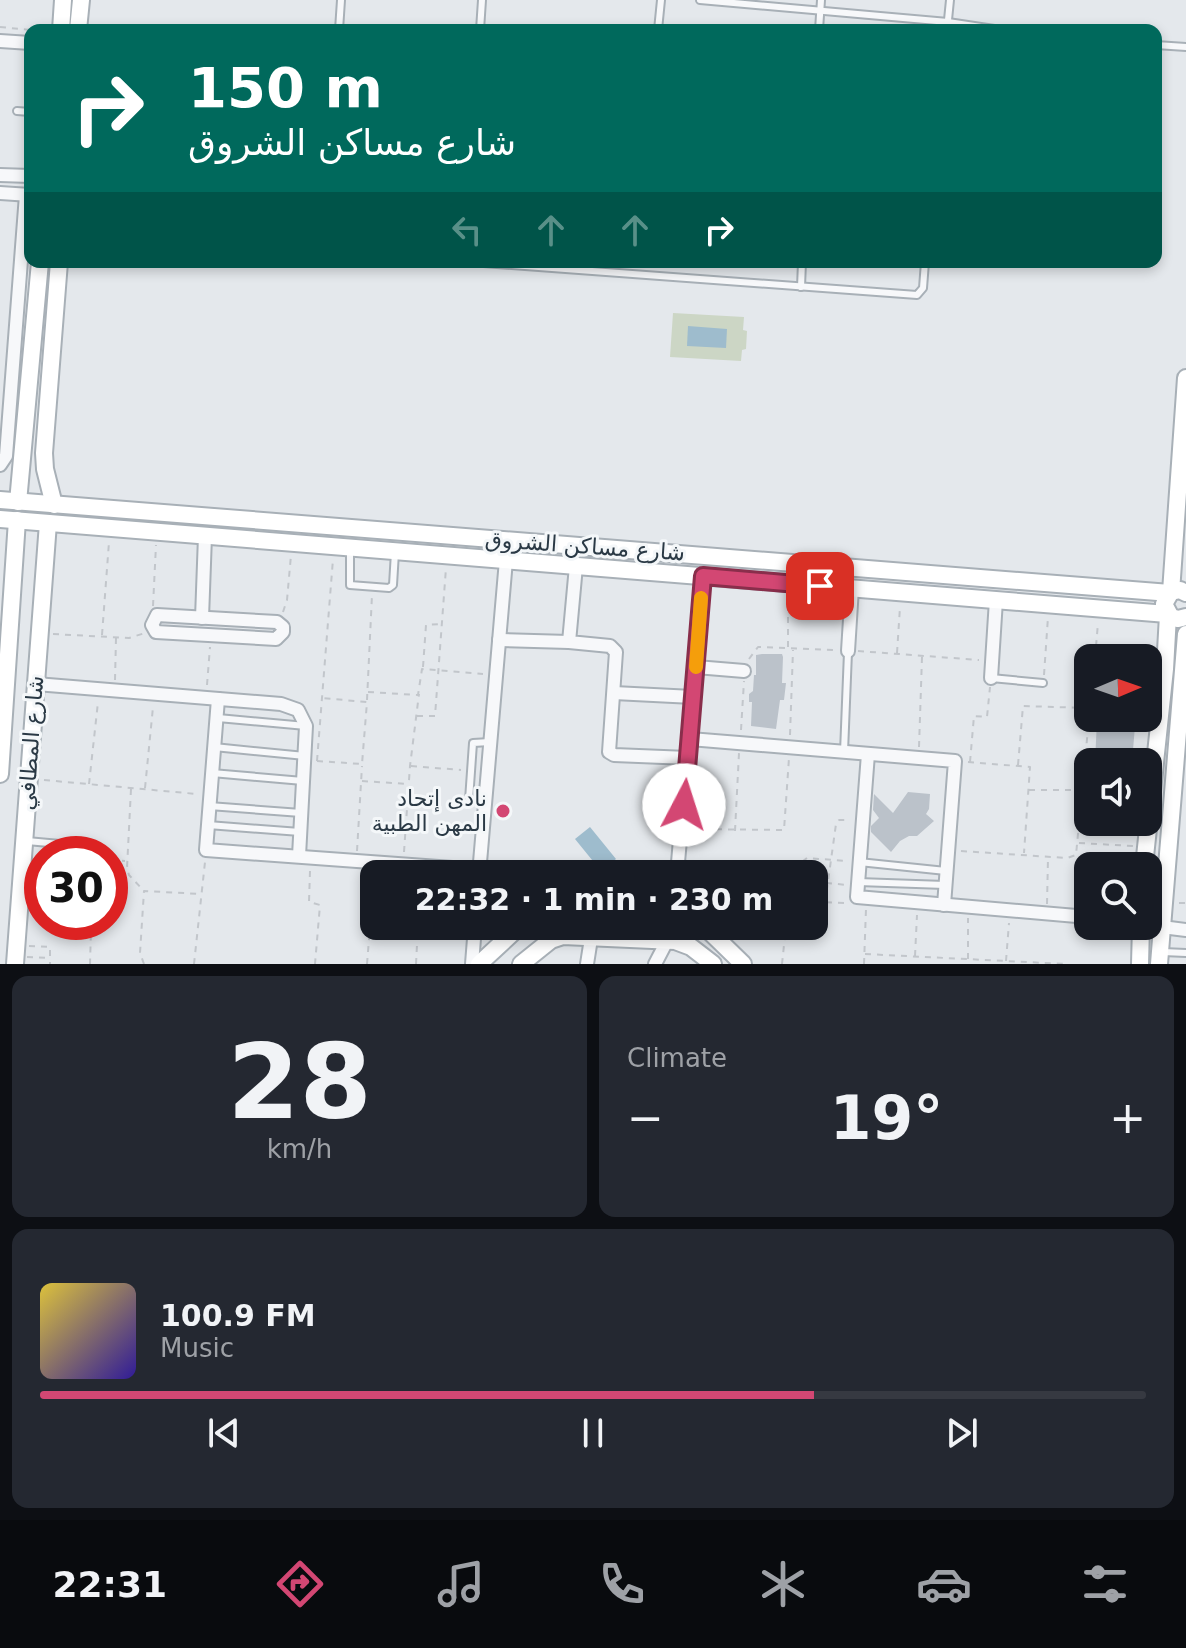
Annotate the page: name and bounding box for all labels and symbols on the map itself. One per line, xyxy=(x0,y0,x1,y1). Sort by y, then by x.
street label: شارع مساكن الشروق xyxy=(484,527,686,565)
pin xyxy=(786,552,854,620)
north arrow xyxy=(1074,644,1162,732)
street label: شارع المطافي xyxy=(14,675,49,811)
position arrow xyxy=(642,763,726,847)
place label: نادى إتحاد المهن الطبية xyxy=(372,786,487,836)
marker: نادى إتحاد المهن الطبية xyxy=(494,802,512,820)
speed limit sign: 30 xyxy=(24,836,128,940)

